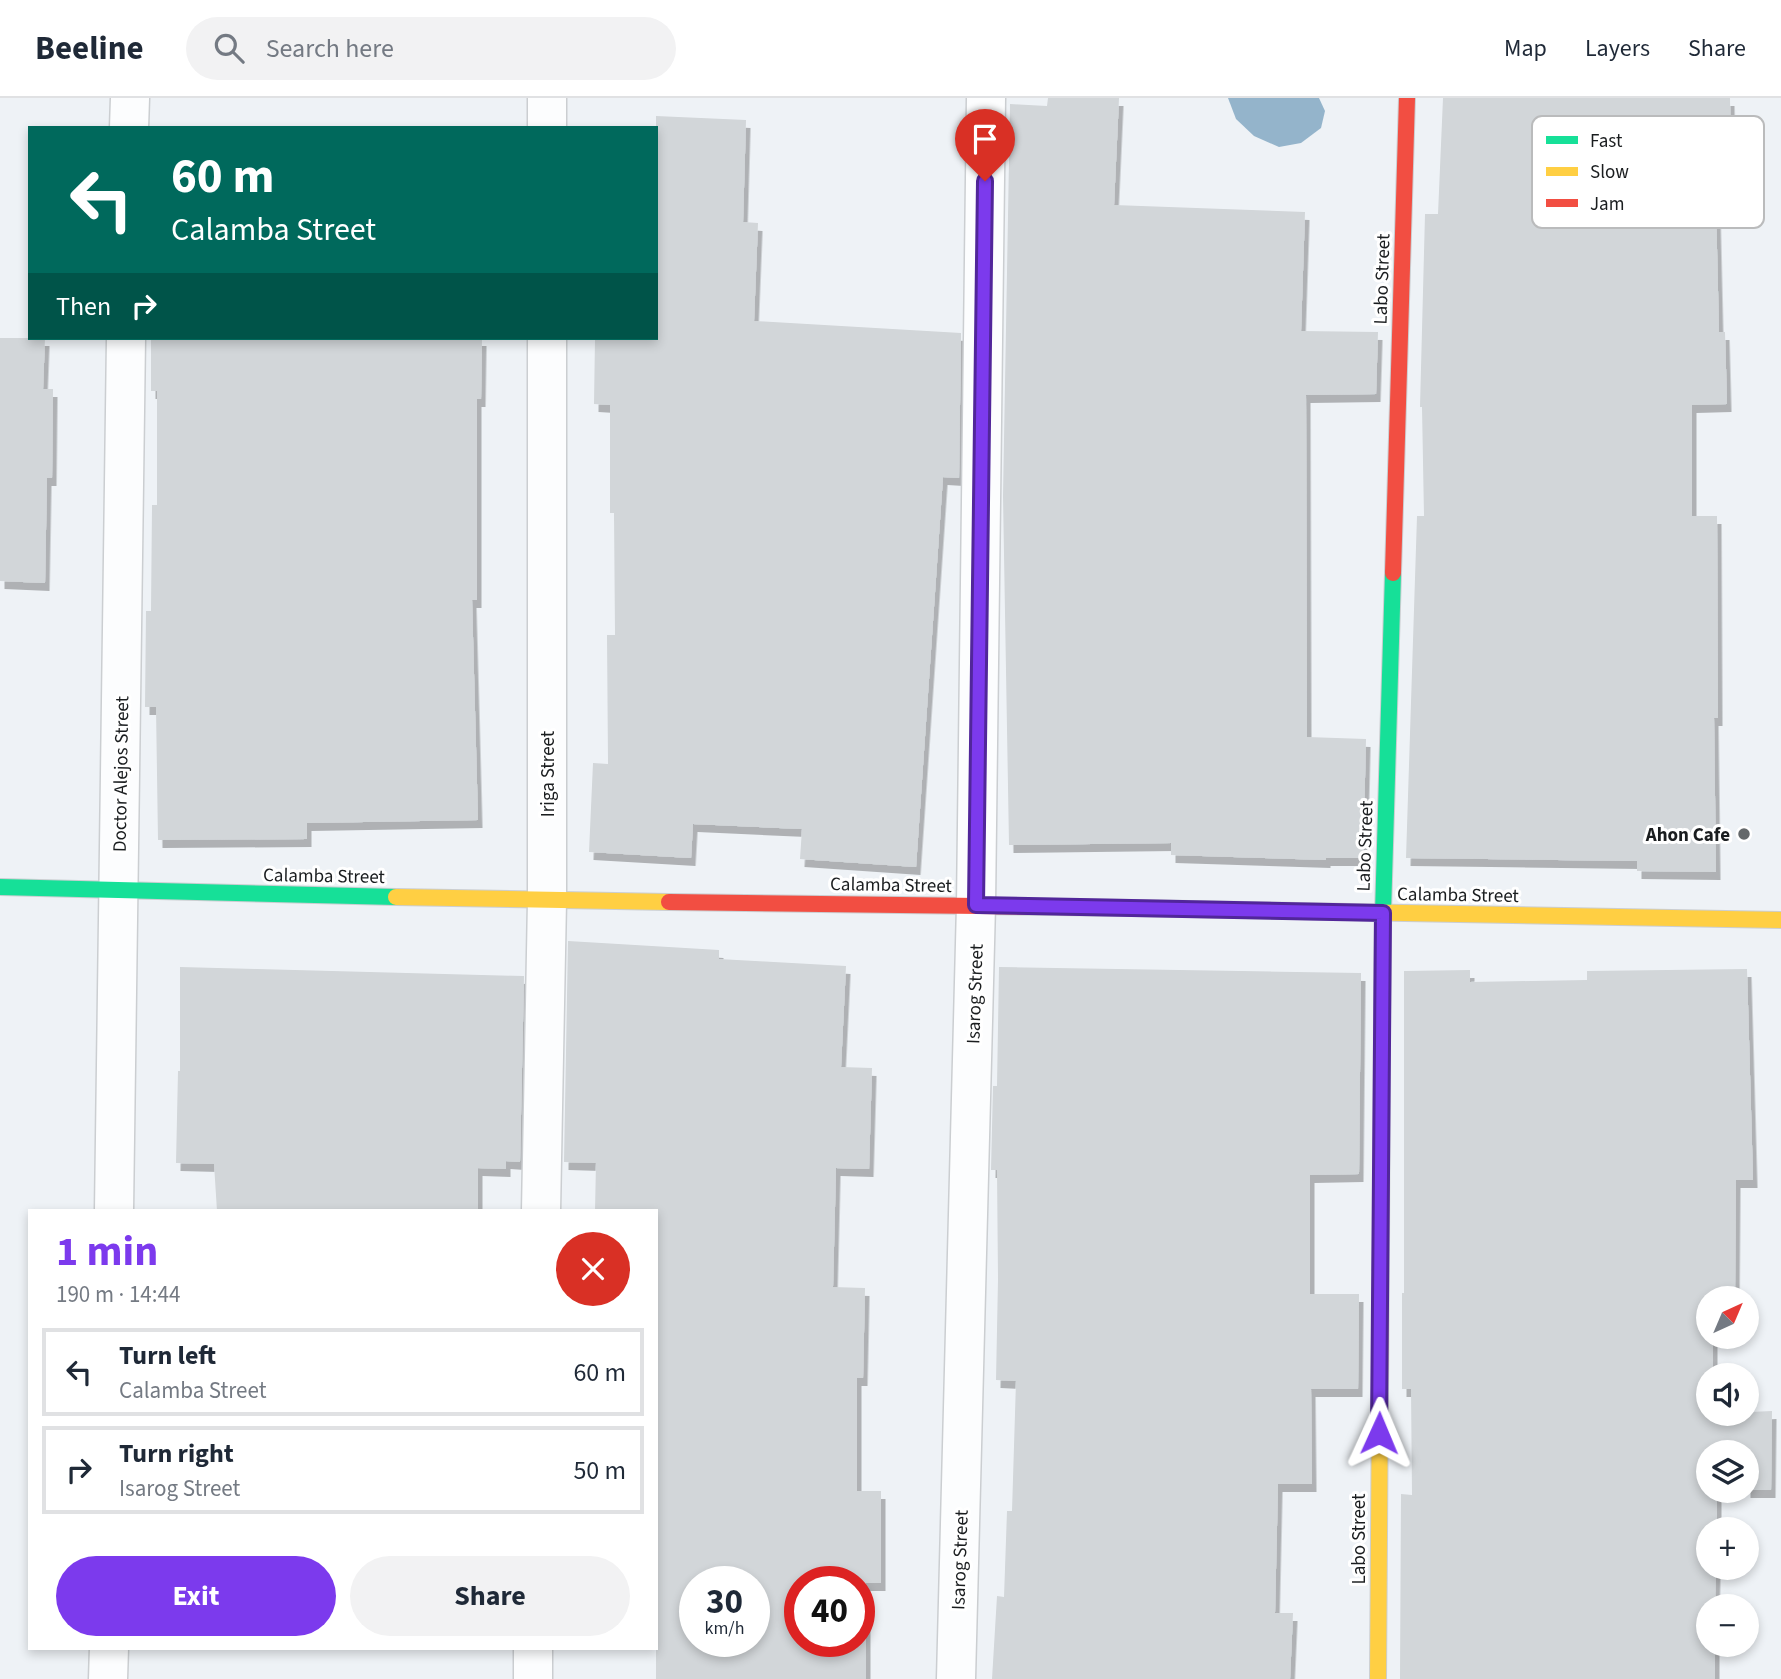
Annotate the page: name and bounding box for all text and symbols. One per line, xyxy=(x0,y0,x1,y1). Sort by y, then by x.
search box xyxy=(186,17,676,80)
text: Beeline xyxy=(35,25,144,72)
icon: search xyxy=(210,29,248,67)
text: Search here xyxy=(266,30,394,67)
text: Map xyxy=(1504,31,1547,66)
text: Layers xyxy=(1585,31,1650,66)
text: Share xyxy=(1688,31,1746,66)
pin xyxy=(955,109,1015,181)
legend xyxy=(1532,116,1764,228)
icon: arrive xyxy=(966,120,1004,158)
text: Fast xyxy=(1590,128,1623,155)
text: 60 m xyxy=(171,142,275,212)
icon: left xyxy=(56,154,147,245)
text: Slow xyxy=(1590,159,1629,186)
text: Jam xyxy=(1590,191,1624,218)
text: Calamba Street xyxy=(171,207,376,253)
street label: Labo Street xyxy=(1367,233,1398,325)
icon: right xyxy=(125,287,163,325)
text: Then xyxy=(56,288,111,325)
street label: Doctor Alejos Street xyxy=(107,695,136,852)
street label: Iriga Street xyxy=(535,730,562,817)
street label: Labo Street xyxy=(1350,800,1381,892)
place label: Ahon Cafe xyxy=(1645,822,1730,849)
marker: Ahon Cafe xyxy=(1736,826,1752,842)
street label: Calamba Street xyxy=(263,862,386,891)
street label: Calamba Street xyxy=(830,871,953,900)
street label: Calamba Street xyxy=(1397,881,1520,910)
street label: Isarog Street xyxy=(960,943,991,1045)
text: 1 min xyxy=(56,1222,158,1282)
button: close xyxy=(556,1232,630,1306)
text: 190 m · 14:44 xyxy=(56,1278,180,1311)
north arrow xyxy=(1696,1286,1759,1349)
map controls xyxy=(1696,1286,1759,1657)
text: Turn left xyxy=(119,1337,216,1374)
icon: left xyxy=(60,1353,98,1391)
text: 60 m xyxy=(573,1354,626,1391)
button: sound xyxy=(1696,1363,1759,1426)
text: Calamba Street xyxy=(119,1374,266,1407)
position arrow xyxy=(1342,1396,1416,1470)
text: Turn right xyxy=(119,1435,234,1472)
button: layers xyxy=(1696,1440,1759,1503)
icon: right xyxy=(60,1451,98,1489)
text: 50 m xyxy=(573,1452,626,1489)
text: Isarog Street xyxy=(119,1472,240,1505)
street label: Labo Street xyxy=(1346,1493,1373,1585)
street label: Isarog Street xyxy=(945,1509,976,1611)
button: + xyxy=(1696,1517,1759,1580)
button: Exit xyxy=(56,1556,336,1636)
button: Share xyxy=(350,1556,630,1636)
speed limit sign: 40 xyxy=(784,1566,875,1657)
text: 30 xyxy=(706,1577,743,1627)
button: − xyxy=(1696,1594,1759,1657)
text: km/h xyxy=(705,1616,744,1641)

